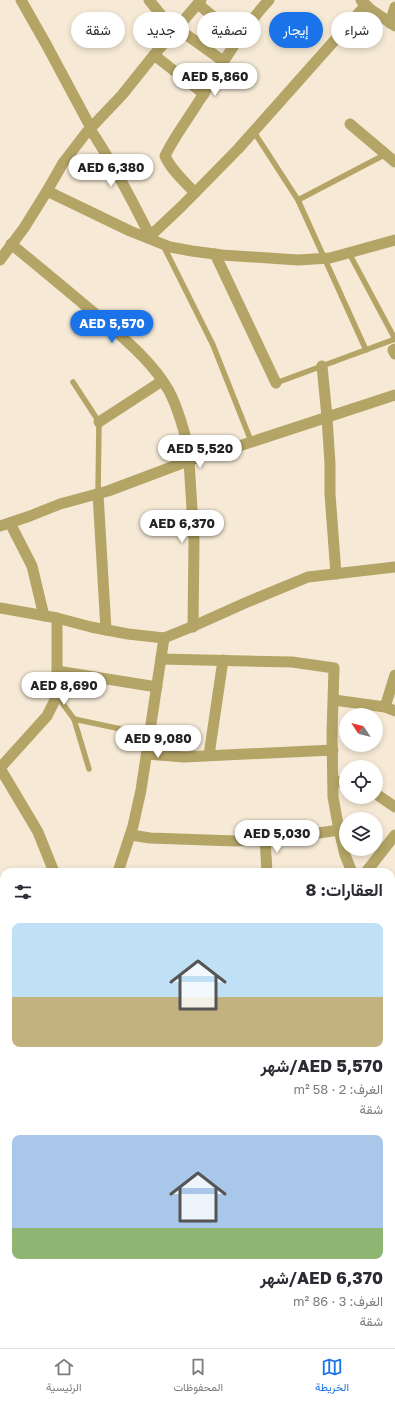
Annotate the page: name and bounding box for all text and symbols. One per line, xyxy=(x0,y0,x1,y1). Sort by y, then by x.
chip: شقة xyxy=(71,12,125,48)
chip: جديد xyxy=(133,12,189,48)
chip: تصفية xyxy=(197,12,261,48)
chip: إيجار xyxy=(269,12,323,48)
chip: شراء xyxy=(331,12,383,48)
pin: AED 5,860 xyxy=(169,63,261,97)
text: AED 5,860 xyxy=(181,68,249,84)
pin: AED 6,380 xyxy=(65,154,157,188)
text: AED 6,380 xyxy=(77,159,145,175)
pin: AED 5,570 xyxy=(66,310,158,344)
text: AED 5,570 xyxy=(79,315,145,331)
pin: AED 5,520 xyxy=(154,435,246,469)
text: AED 5,520 xyxy=(167,440,233,456)
pin: AED 6,370 xyxy=(136,510,228,544)
text: AED 6,370 xyxy=(149,515,215,531)
pin: AED 8,690 xyxy=(18,672,110,706)
text: AED 8,690 xyxy=(30,677,98,693)
north arrow xyxy=(339,708,383,752)
map controls xyxy=(339,708,383,856)
pin: AED 9,080 xyxy=(112,725,204,759)
text: AED 9,080 xyxy=(124,730,192,746)
button: locate xyxy=(339,760,383,804)
button: layers xyxy=(339,812,383,856)
pin: AED 5,030 xyxy=(231,820,323,854)
text: AED 5,030 xyxy=(244,825,310,841)
text: العقارات: 8 xyxy=(305,879,383,900)
icon: filters xyxy=(12,881,34,903)
icon: home xyxy=(162,949,234,1021)
text: AED 5,570/شهر xyxy=(260,1055,383,1076)
text: الغرف: 2 · 58 m² xyxy=(293,1081,383,1097)
text: شقة xyxy=(360,1101,383,1117)
icon: home xyxy=(162,1161,234,1233)
text: AED 6,370/شهر xyxy=(260,1267,383,1288)
text: الغرف: 3 · 86 m² xyxy=(293,1293,383,1309)
text: شقة xyxy=(360,1313,383,1329)
tab: الرئيسية xyxy=(46,1356,82,1397)
tab: المحفوظات xyxy=(174,1356,223,1397)
tab: الخريطة xyxy=(315,1356,349,1397)

